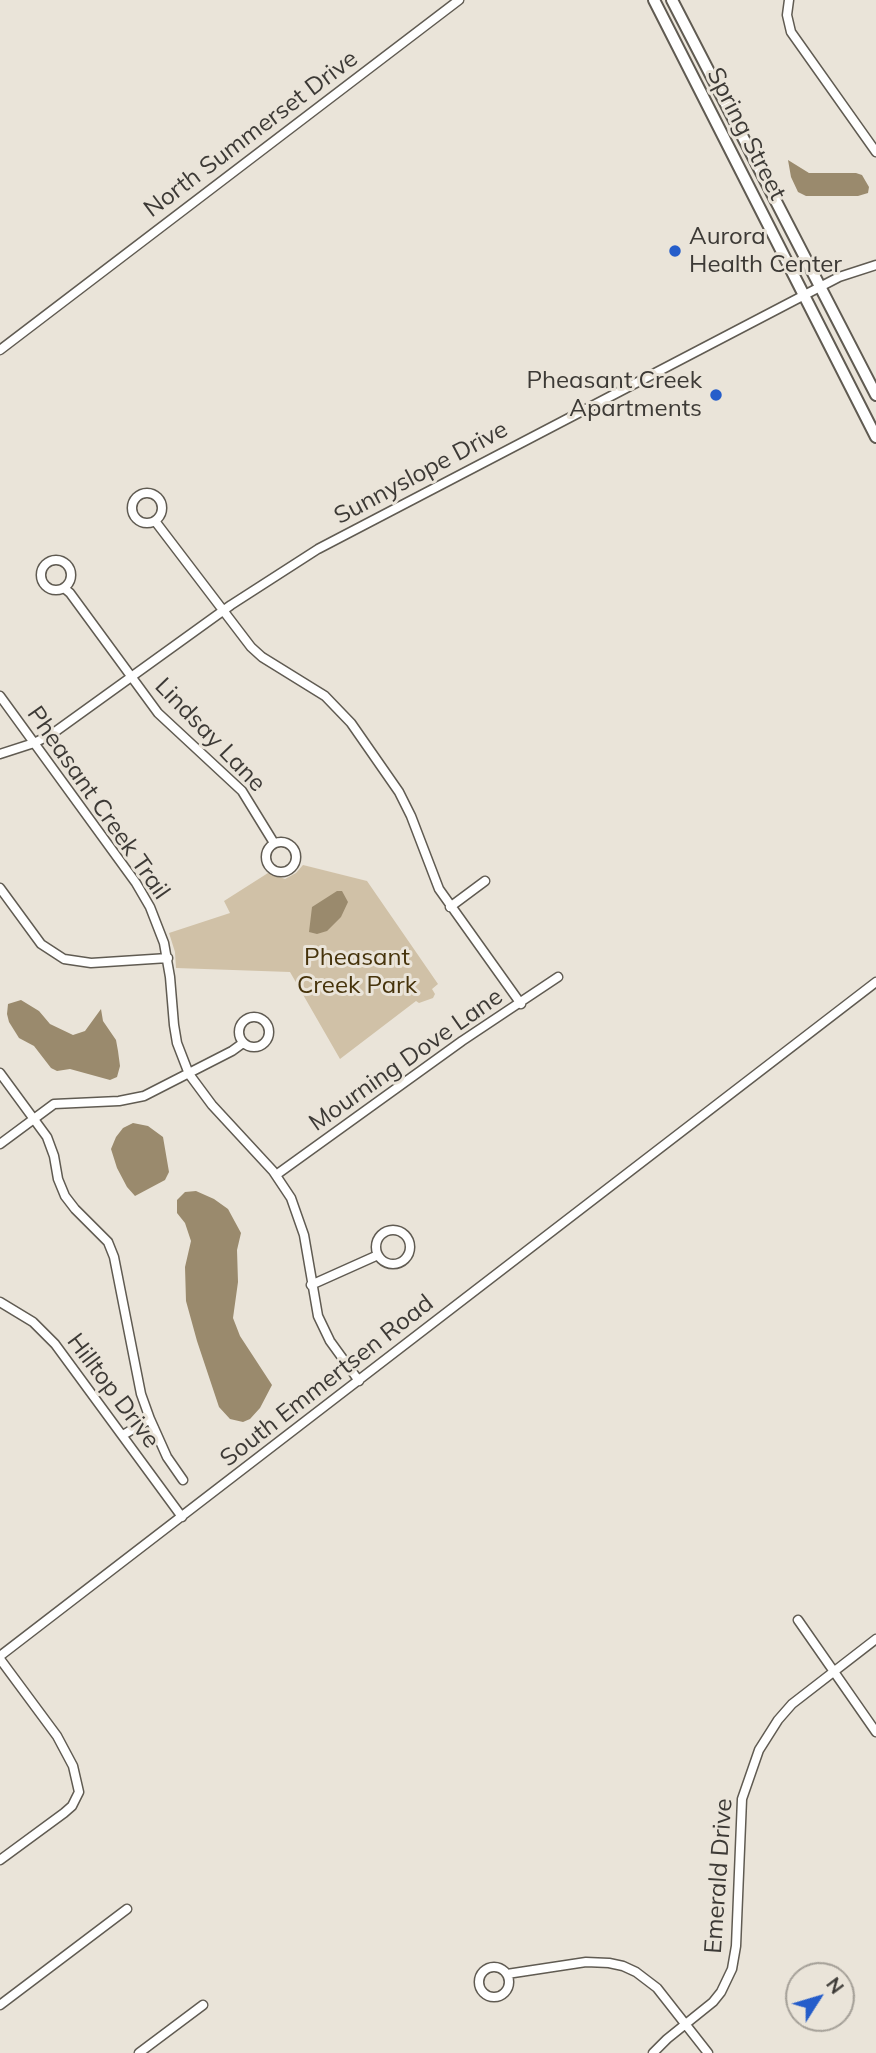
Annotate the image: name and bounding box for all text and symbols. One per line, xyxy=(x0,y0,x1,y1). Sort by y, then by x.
street label: North Summerset Drive xyxy=(139,44,363,224)
street label: Spring Street xyxy=(700,63,792,205)
place label: Aurora Health Center xyxy=(689,223,842,279)
marker: Aurora Health Center xyxy=(667,243,683,259)
place label: Pheasant Creek Apartments xyxy=(526,367,702,423)
marker: Pheasant Creek Apartments xyxy=(708,387,724,403)
street label: Sunnyslope Drive xyxy=(329,415,513,531)
street label: Lindsay Lane xyxy=(149,672,271,798)
street label: Pheasant Creek Trail xyxy=(21,701,175,905)
park label: Pheasant Creek Park xyxy=(297,944,417,1000)
street label: Mourning Dove Lane xyxy=(304,982,508,1138)
street label: South Emmertsen Road xyxy=(215,1289,439,1473)
street label: Hilltop Drive xyxy=(61,1328,165,1454)
street label: Emerald Drive xyxy=(699,1797,739,1955)
north arrow xyxy=(785,1962,855,2032)
text: N xyxy=(821,1973,849,1999)

